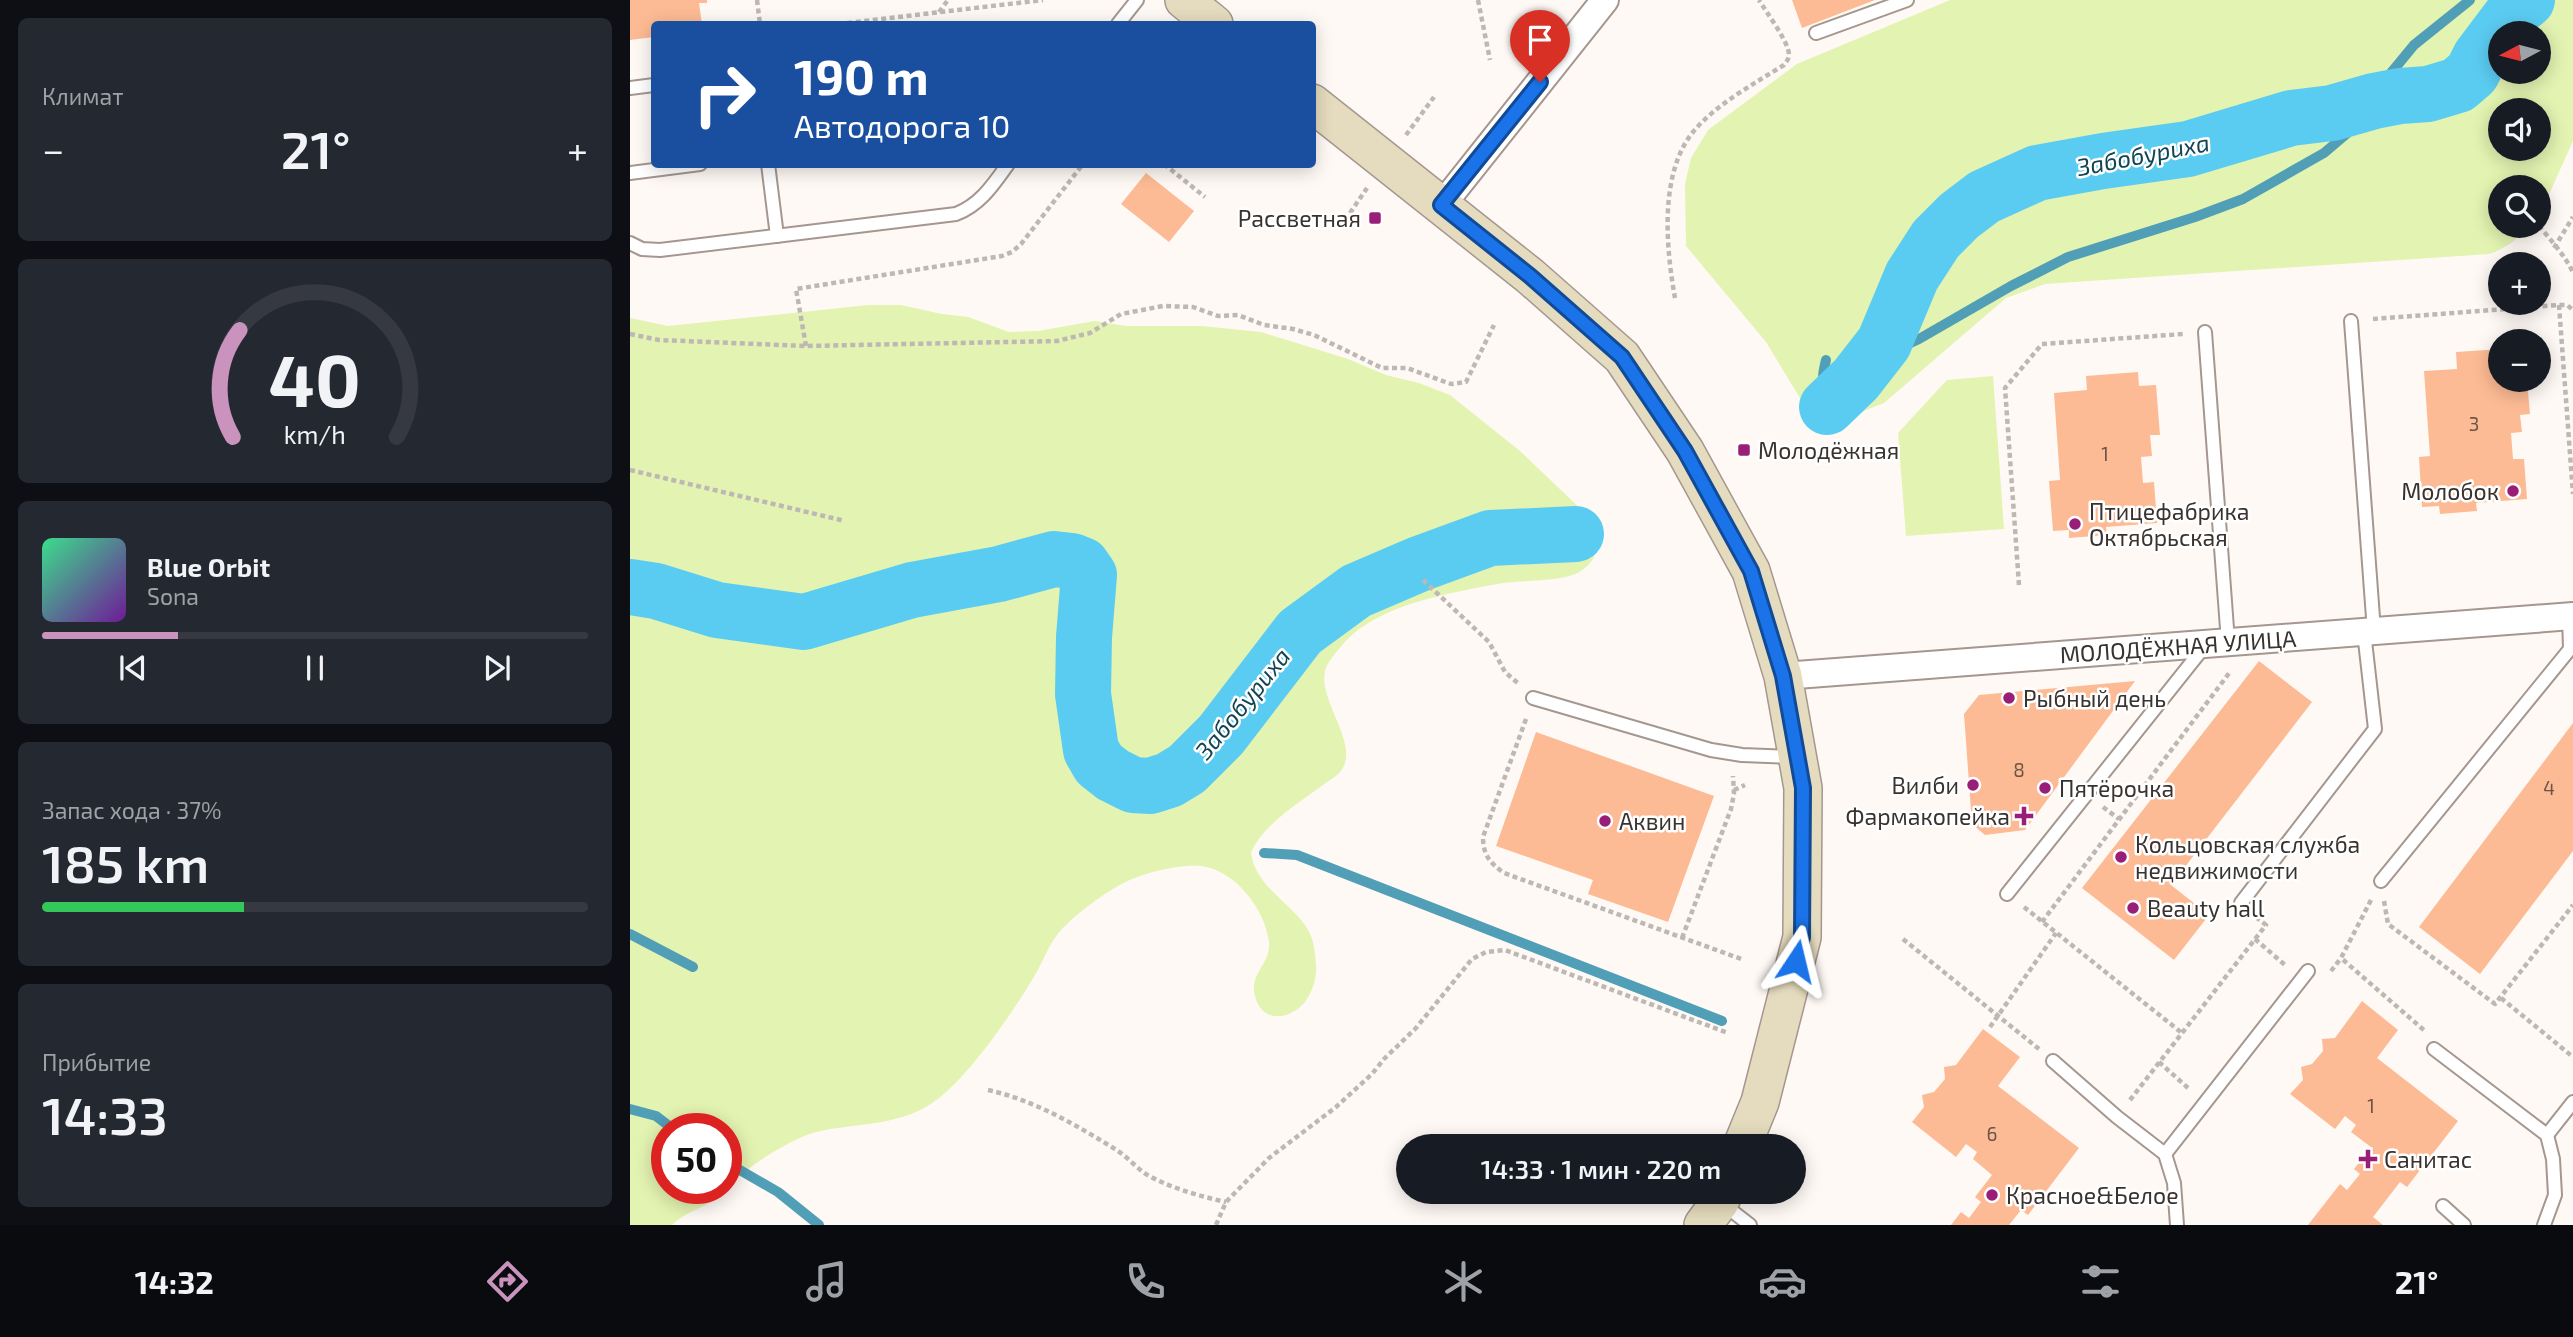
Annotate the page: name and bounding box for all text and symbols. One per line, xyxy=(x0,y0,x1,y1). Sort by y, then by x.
pin xyxy=(1510,10,1570,82)
icon: arrive xyxy=(1521,21,1559,59)
north arrow xyxy=(2488,21,2552,84)
map controls xyxy=(2488,21,2551,392)
text: 190 m xyxy=(794,46,929,105)
icon: right xyxy=(679,49,770,140)
text: Климат xyxy=(42,82,123,110)
button: sound xyxy=(2488,98,2551,161)
text: Автодорога 10 xyxy=(794,106,1010,144)
text: 21° xyxy=(281,117,351,179)
text: − xyxy=(42,126,64,172)
text: + xyxy=(567,126,588,172)
water label: Забобуриха xyxy=(2073,127,2212,181)
button: search xyxy=(2488,175,2551,238)
place label: Рассветная xyxy=(1238,204,1361,232)
marker: Рассветная xyxy=(1367,210,1383,226)
button: + xyxy=(2488,252,2551,315)
button: − xyxy=(2488,329,2551,392)
text: 40 xyxy=(269,335,361,423)
house number: 3 xyxy=(2469,412,2479,435)
text: km/h xyxy=(284,419,346,449)
place label: Молодёжная xyxy=(1758,436,1899,464)
marker: Молодёжная xyxy=(1736,442,1752,458)
house number: 1 xyxy=(2101,442,2109,465)
place label: Молобок xyxy=(2401,477,2499,505)
marker: Молобок xyxy=(2505,483,2521,499)
place label: Птицефабрика Октябрьская xyxy=(2089,497,2250,551)
marker: Птицефабрика Октябрьская xyxy=(2067,516,2083,532)
text: Blue Orbit xyxy=(147,551,270,582)
text: Sona xyxy=(147,582,199,610)
street label: МОЛОДЁЖНАЯ УЛИЦА xyxy=(2059,624,2298,668)
water label: Забобуриха xyxy=(1188,642,1296,765)
icon: previous xyxy=(114,649,152,687)
icon: pause xyxy=(296,649,334,687)
icon: next xyxy=(478,649,516,687)
place label: Рыбный день xyxy=(2023,684,2166,712)
marker: Рыбный день xyxy=(2001,690,2017,706)
house number: 8 xyxy=(2013,758,2025,781)
place label: Вилби xyxy=(1892,771,1959,799)
place label: Пятёрочка xyxy=(2059,774,2174,802)
house number: 4 xyxy=(2543,776,2555,799)
marker: Вилби xyxy=(1965,777,1981,793)
marker: Пятёрочка xyxy=(2037,780,2053,796)
text: Запас хода · 37% xyxy=(42,796,222,824)
place label: Фармакопейка xyxy=(1846,802,2010,830)
place label: Аквин xyxy=(1619,807,1685,835)
marker: Фармакопейка xyxy=(2016,808,2032,824)
marker: Аквин xyxy=(1597,813,1613,829)
place label: Кольцовская служба недвижимости xyxy=(2135,830,2360,884)
text: 185 km xyxy=(42,831,209,893)
marker: Кольцовская служба недвижимости xyxy=(2113,849,2129,865)
place label: Beauty hall xyxy=(2147,894,2265,922)
marker: Beauty hall xyxy=(2125,900,2141,916)
position arrow xyxy=(1759,924,1833,998)
text: Прибытие xyxy=(42,1048,151,1076)
text: 14:33 xyxy=(42,1083,168,1145)
house number: 1 xyxy=(2367,1094,2375,1117)
speed limit sign: 50 xyxy=(651,1113,742,1204)
house number: 6 xyxy=(1987,1122,1997,1145)
place label: Санитас xyxy=(2384,1145,2472,1173)
marker: Санитас xyxy=(2358,1149,2378,1169)
text: 14:33 · 1 мин · 220 m xyxy=(1481,1153,1721,1184)
place label: Красное&Белое xyxy=(2006,1181,2179,1209)
marker: Красное&Белое xyxy=(1984,1187,2000,1203)
icon: directions xyxy=(483,1257,532,1306)
icon: music xyxy=(802,1257,851,1306)
icon: phone xyxy=(1121,1257,1170,1306)
icon: climate xyxy=(1439,1257,1488,1306)
icon: car xyxy=(1758,1257,1807,1306)
icon: filters xyxy=(2076,1257,2125,1306)
text: 14:32 xyxy=(135,1262,214,1300)
text: 21° xyxy=(2395,1262,2438,1300)

